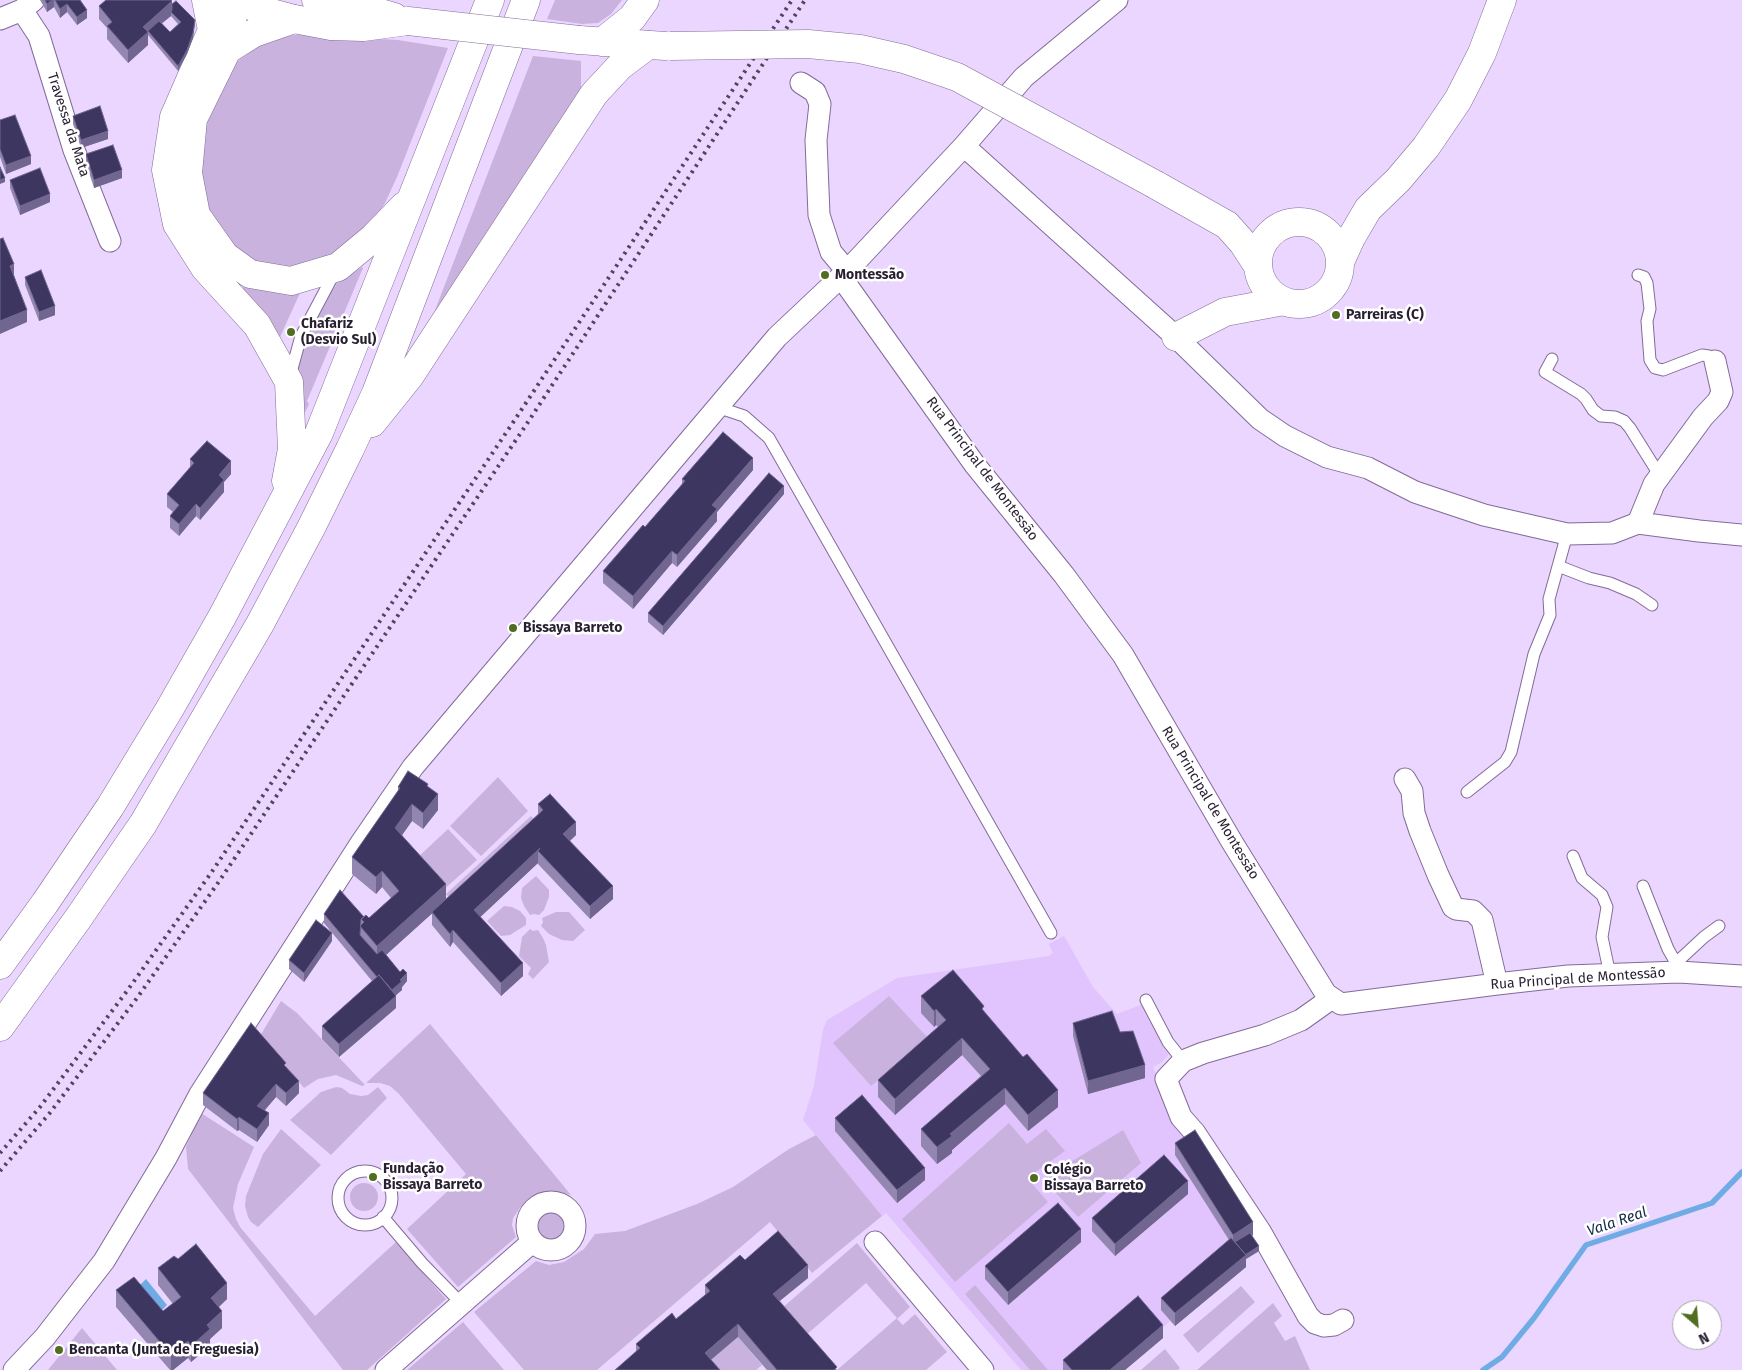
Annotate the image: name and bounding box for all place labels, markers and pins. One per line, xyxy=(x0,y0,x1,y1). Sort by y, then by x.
place label: Montessão xyxy=(835,267,904,283)
marker: Montessão xyxy=(819,269,831,281)
place label: Parreiras (C) xyxy=(1346,307,1424,323)
marker: Parreiras (C) xyxy=(1330,309,1342,321)
place label: Chafariz (Desvio Sul) xyxy=(301,316,376,348)
marker: Chafariz (Desvio Sul) xyxy=(285,326,297,338)
place label: Bissaya Barreto xyxy=(523,620,622,636)
marker: Bissaya Barreto xyxy=(507,622,519,634)
place label: Fundação Bissaya Barreto xyxy=(383,1161,482,1194)
place label: Colégio Bissaya Barreto xyxy=(1044,1162,1143,1194)
marker: Fundação Bissaya Barreto xyxy=(367,1171,379,1183)
marker: Colégio Bissaya Barreto xyxy=(1028,1172,1040,1184)
place label: Bencanta (Junta de Freguesia) xyxy=(69,1342,259,1358)
marker: Bencanta (Junta de Freguesia) xyxy=(53,1344,65,1356)

